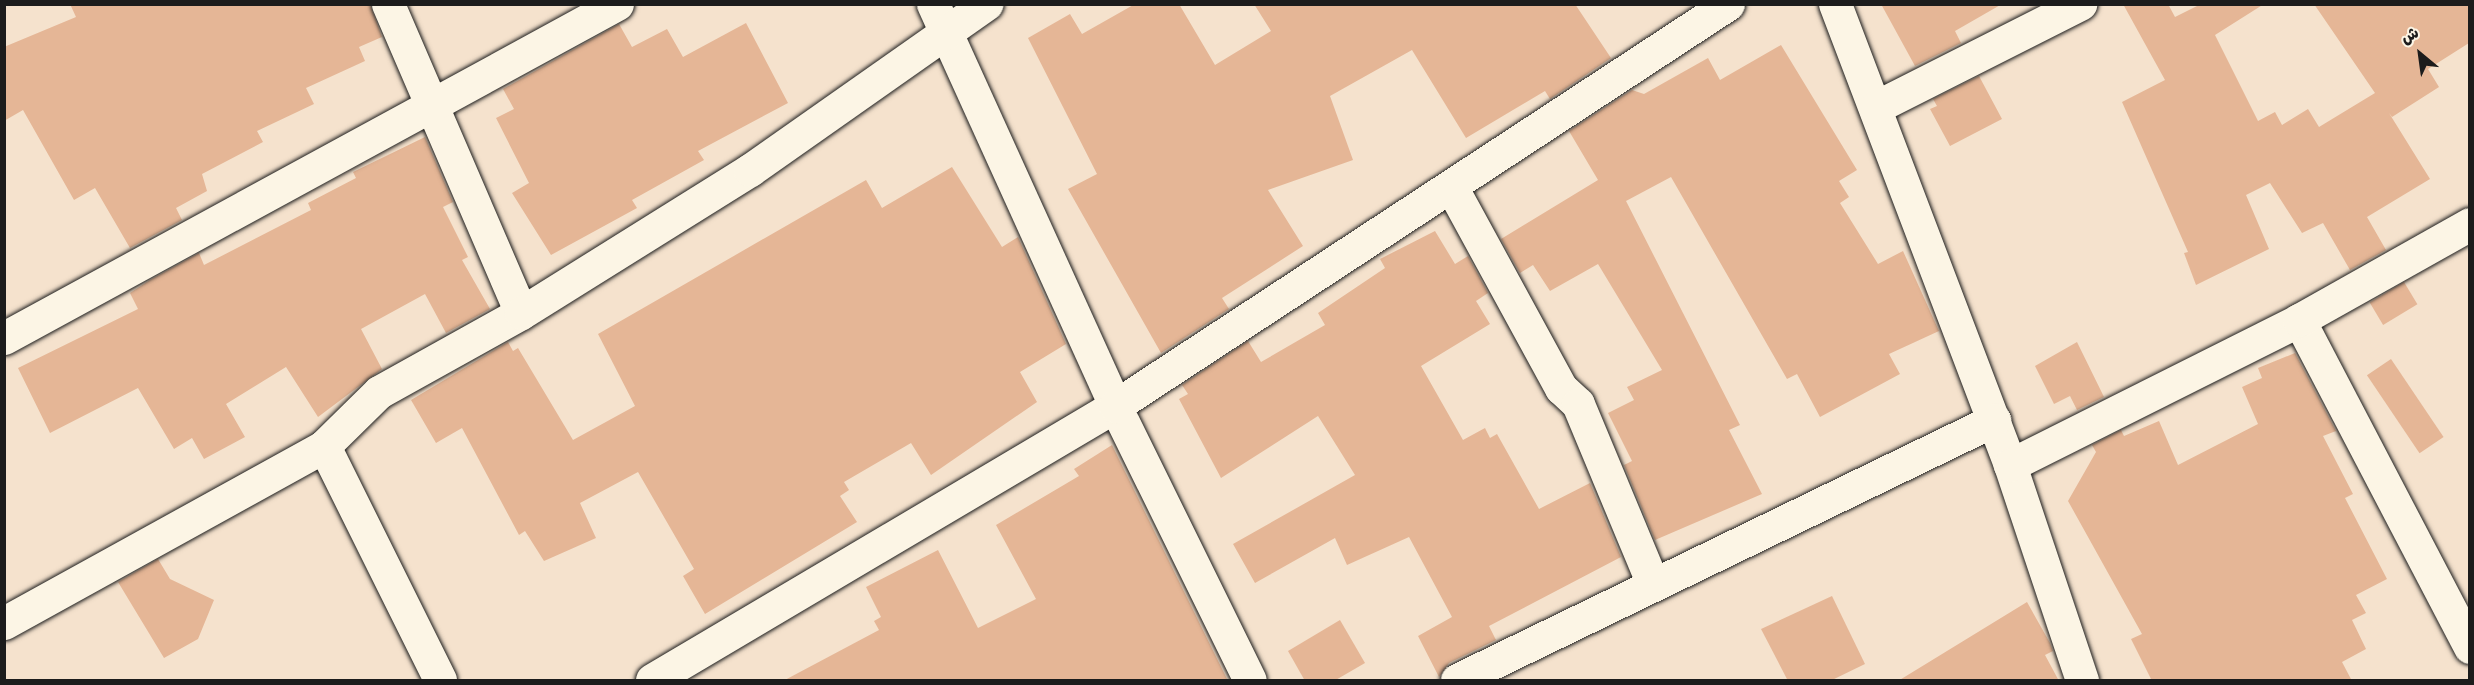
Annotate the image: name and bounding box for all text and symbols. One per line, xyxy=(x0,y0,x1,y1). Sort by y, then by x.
north arrow xyxy=(2390,24,2450,84)
text: ش xyxy=(2399,25,2423,50)

